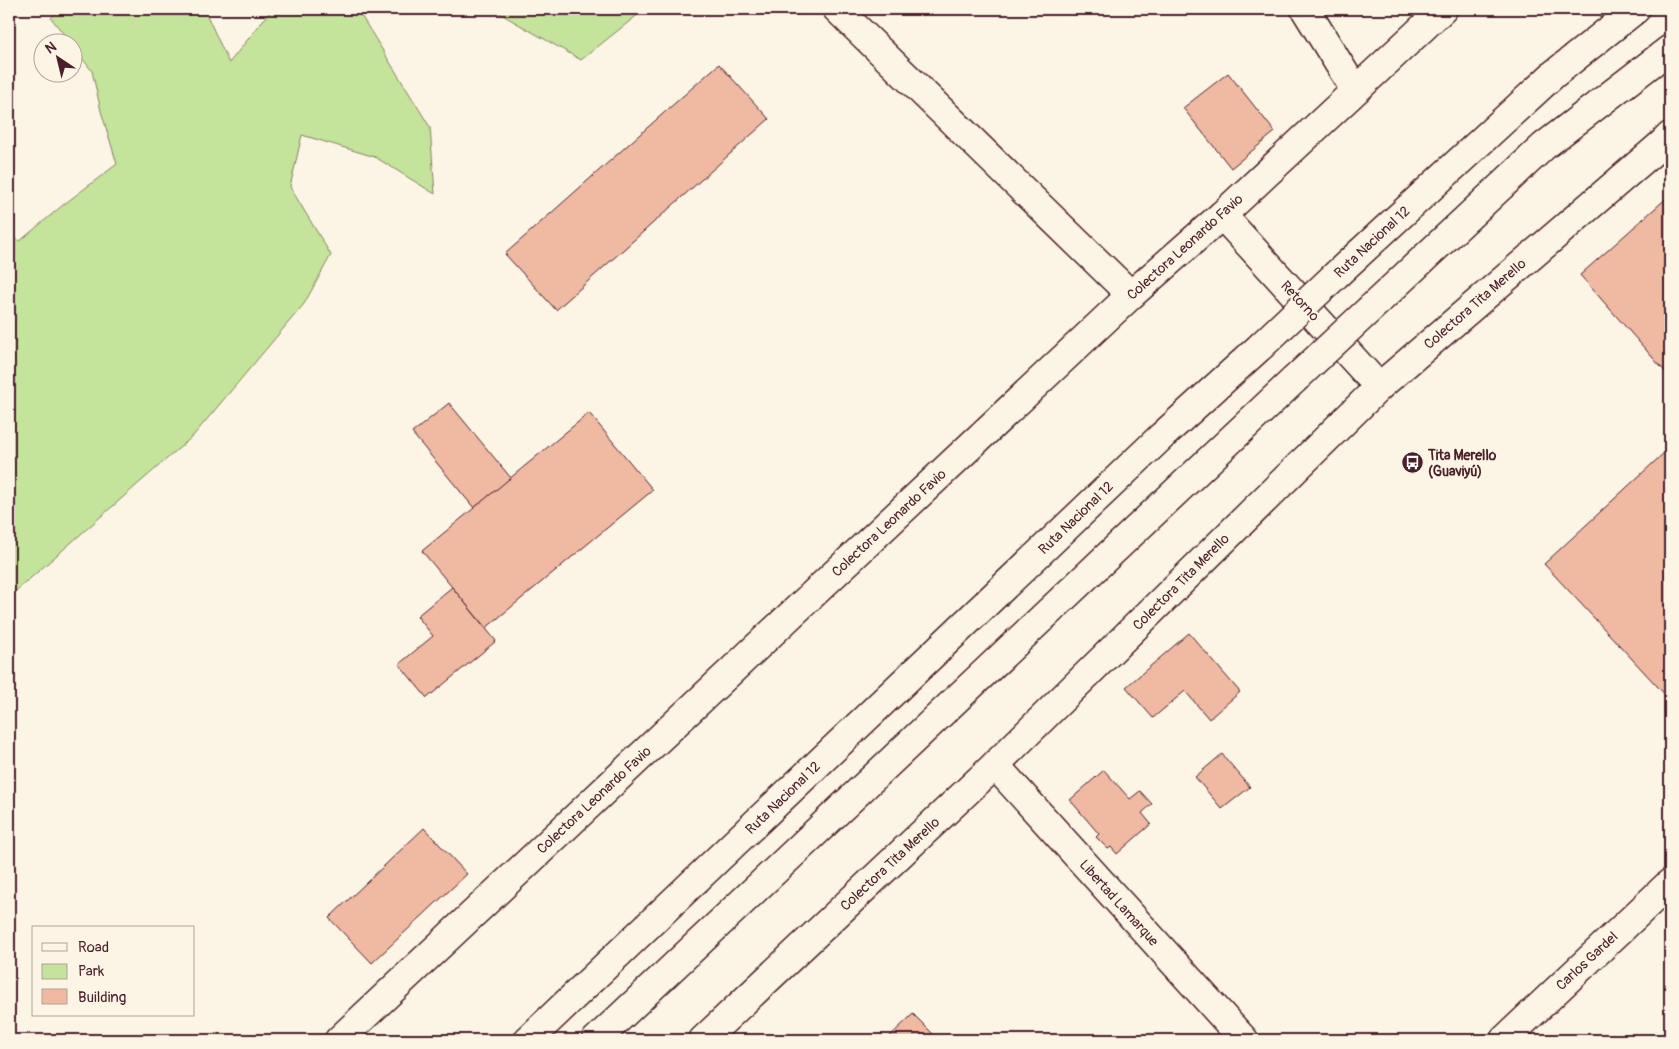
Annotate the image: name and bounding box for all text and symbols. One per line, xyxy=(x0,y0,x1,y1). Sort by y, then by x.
north arrow xyxy=(32,32,82,82)
text: N xyxy=(42,38,60,57)
street label: Colectora Leonardo Favio xyxy=(1124,190,1247,304)
street label: Ruta Nacional 12 xyxy=(1331,202,1414,281)
street label: Colectora Tita Merello xyxy=(1421,255,1530,353)
street label: Retorno xyxy=(1277,277,1323,325)
place label: Tita Merello (Guaviyú) xyxy=(1427,447,1497,480)
bus stop icon: Tita Merello (Guaviyú) xyxy=(1400,451,1424,475)
street label: Colectora Leonardo Favio xyxy=(828,465,950,580)
street label: Ruta Nacional 12 xyxy=(1035,478,1117,558)
street label: Colectora Tita Merello xyxy=(1129,530,1233,634)
street label: Colectora Leonardo Favio xyxy=(533,742,655,857)
street label: Ruta Nacional 12 xyxy=(742,758,824,838)
street label: Colectora Tita Merello xyxy=(837,813,943,914)
street label: Libertad Lamarque xyxy=(1076,856,1162,950)
legend xyxy=(32,926,195,1016)
street label: Carlos Gardel xyxy=(1553,928,1621,994)
text: Road xyxy=(78,938,109,957)
text: Park xyxy=(78,962,105,981)
text: Building xyxy=(78,988,126,1007)

